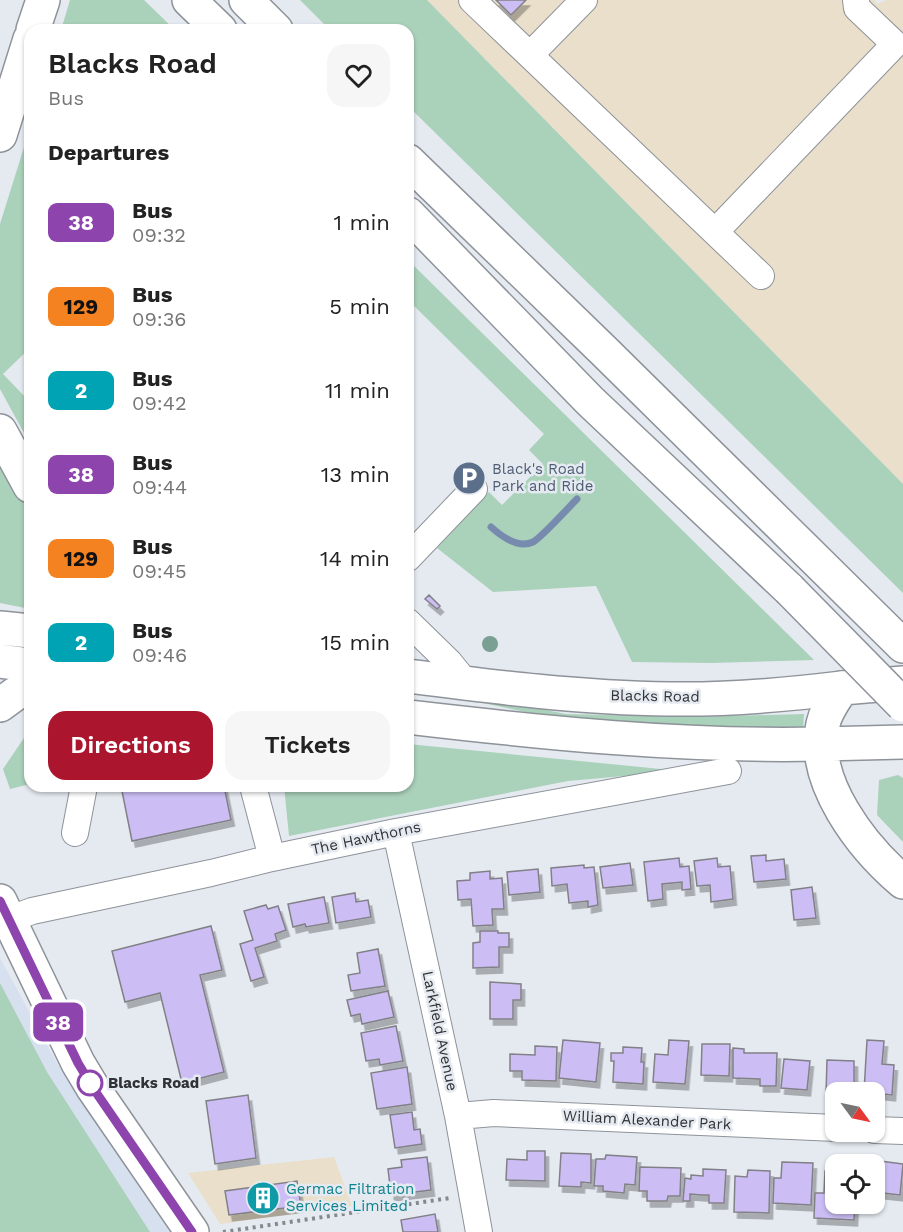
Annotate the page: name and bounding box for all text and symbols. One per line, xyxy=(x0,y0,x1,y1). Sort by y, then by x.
button: heart xyxy=(327,44,390,107)
text: Blacks Road xyxy=(48,47,217,80)
text: Bus xyxy=(48,86,84,110)
text: Departures xyxy=(48,140,169,165)
text: Bus xyxy=(132,198,172,223)
text: 38 xyxy=(68,210,94,235)
text: 1 min xyxy=(333,210,390,235)
text: 09:32 xyxy=(132,223,186,247)
text: Bus xyxy=(132,282,172,307)
text: 129 xyxy=(64,294,98,319)
text: 5 min xyxy=(329,294,390,319)
text: 09:36 xyxy=(132,307,187,331)
text: Bus xyxy=(132,366,172,391)
text: 2 xyxy=(75,378,87,403)
text: 11 min xyxy=(325,378,390,403)
text: 09:42 xyxy=(132,391,187,415)
text: Bus xyxy=(132,450,172,475)
parking icon: Black's Road Park and Ride xyxy=(451,460,487,496)
place label: Black's Road Park and Ride xyxy=(492,460,593,495)
text: 38 xyxy=(68,462,94,487)
text: 13 min xyxy=(321,462,390,487)
text: 09:44 xyxy=(132,475,187,499)
text: Bus xyxy=(132,534,172,559)
text: 129 xyxy=(64,546,98,571)
text: 14 min xyxy=(320,546,390,571)
text: 09:45 xyxy=(132,559,187,583)
text: Bus xyxy=(132,618,172,643)
text: 2 xyxy=(75,630,87,655)
text: 15 min xyxy=(321,630,390,655)
text: 09:46 xyxy=(132,643,187,667)
street label: Blacks Road xyxy=(610,686,700,706)
button: Directions xyxy=(48,711,213,780)
button: Tickets xyxy=(225,711,390,780)
street label: The Hawthorns xyxy=(310,818,422,858)
street label: Larkfield Avenue xyxy=(418,969,462,1093)
line badge: 38 xyxy=(31,1002,85,1042)
text: 38 xyxy=(45,1010,71,1035)
marker: Blacks Road xyxy=(77,1070,103,1096)
place label: Blacks Road xyxy=(108,1074,199,1092)
north arrow xyxy=(825,1082,885,1142)
map controls xyxy=(825,1082,885,1214)
street label: William Alexander Park xyxy=(562,1107,732,1133)
button: locate xyxy=(825,1154,885,1214)
building icon: Germac Filtration Services Limited xyxy=(245,1180,281,1216)
place label: Germac Filtration Services Limited xyxy=(286,1180,414,1215)

